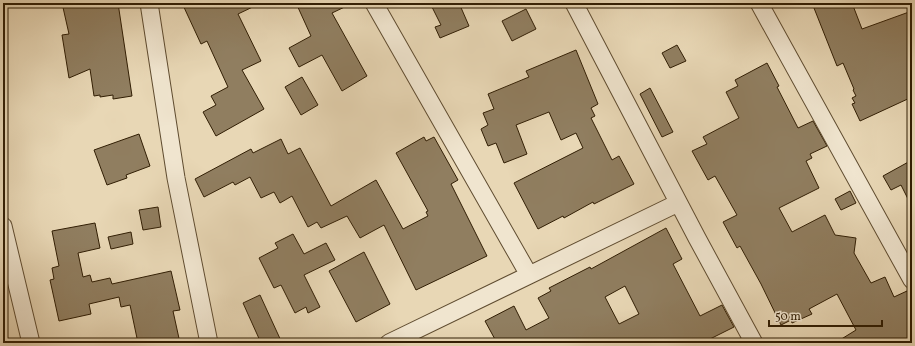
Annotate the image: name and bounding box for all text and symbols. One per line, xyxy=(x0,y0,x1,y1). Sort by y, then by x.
scale bar xyxy=(769,302,882,328)
text: 50 m xyxy=(775,309,801,325)

